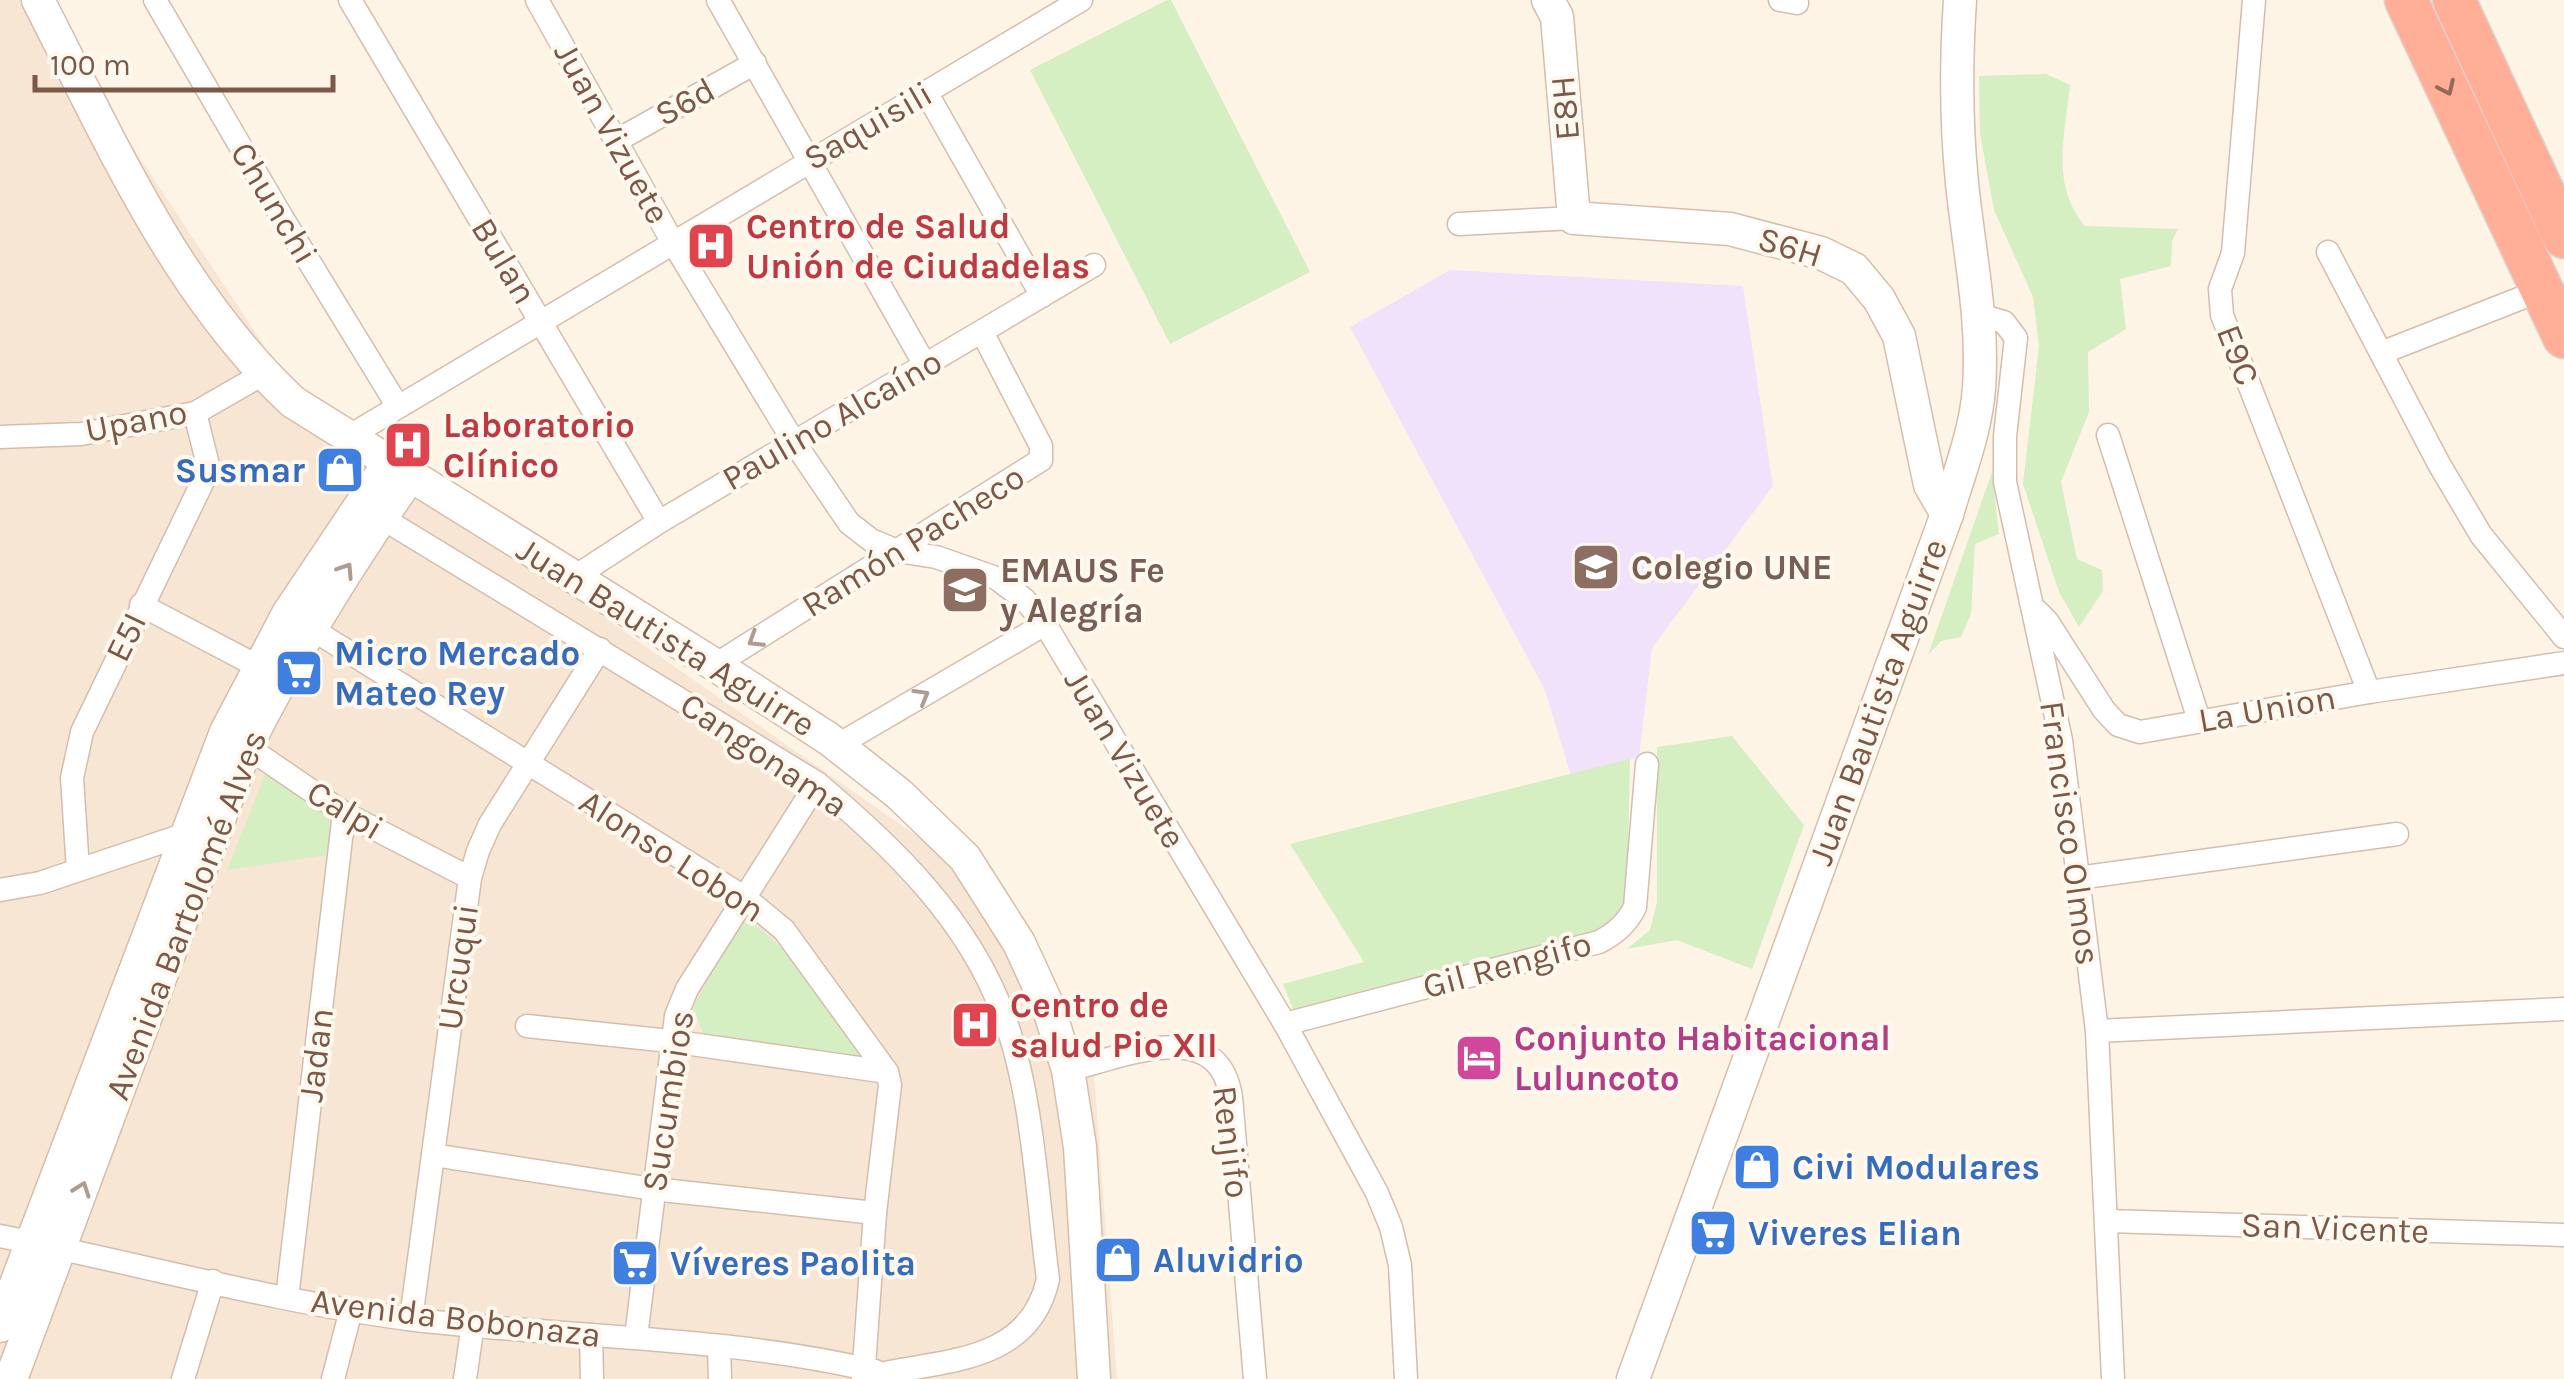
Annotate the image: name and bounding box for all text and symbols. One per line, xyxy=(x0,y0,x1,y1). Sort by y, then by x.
scale bar xyxy=(35,30,332,92)
street label: Juan Vizuete xyxy=(545,35,679,231)
text: 100 m xyxy=(50,47,131,83)
street label: S6d xyxy=(648,69,722,135)
street label: Saquisili xyxy=(796,73,940,179)
street label: E8H xyxy=(1542,74,1588,142)
one-way arrow xyxy=(2435,78,2455,96)
street label: Chunchi xyxy=(222,135,326,271)
place label: Centro de Salud Unión de Ciudadelas xyxy=(746,206,1090,287)
street label: Bulan xyxy=(462,211,546,311)
street label: S6H xyxy=(1753,218,1827,276)
hospital icon: Centro de Salud Unión de Ciudadelas xyxy=(685,220,737,272)
street label: E9C xyxy=(2208,319,2268,391)
street label: Paulino Alcaíno xyxy=(715,341,949,499)
street label: Upano xyxy=(82,391,190,451)
place label: Laboratorio Clínico xyxy=(443,405,635,486)
hospital icon: Laboratorio Clínico xyxy=(382,419,434,471)
shop icon: Susmar xyxy=(314,444,366,496)
place label: Susmar xyxy=(175,450,305,491)
street label: Ramón Pacheco xyxy=(794,456,1032,626)
street label: Juan Bautista Aguirre xyxy=(509,529,823,745)
street label: Juan Bautista Aguirre xyxy=(1800,533,1956,871)
school or university icon: Colegio UNE xyxy=(1570,541,1622,593)
place label: Colegio UNE xyxy=(1631,547,1832,589)
place label: EMAUS Fe y Alegría xyxy=(1000,550,1165,632)
one-way arrow xyxy=(334,563,353,581)
school or university icon: EMAUS Fe y Alegría xyxy=(939,564,991,616)
street label: E5I xyxy=(97,606,155,668)
one-way arrow xyxy=(748,628,766,647)
place label: Micro Mercado Mateo Rey xyxy=(334,633,580,715)
supermarket icon: Micro Mercado Mateo Rey xyxy=(273,647,325,699)
street label: Juan Vizuete xyxy=(1056,662,1194,856)
street label: La Union xyxy=(2195,677,2339,741)
street label: Cangonama xyxy=(672,684,856,826)
one-way arrow xyxy=(911,689,929,708)
street label: Francisco Olmos xyxy=(2031,698,2109,968)
street label: Avenida Bartolomé Alves xyxy=(97,724,275,1106)
street label: Calpi xyxy=(300,771,390,849)
street label: Alonso Lobon xyxy=(572,781,772,931)
street label: Urcuqui xyxy=(429,901,487,1033)
street label: Gil Rengifo xyxy=(1418,923,1596,1007)
place label: Centro de salud Pio XII xyxy=(1010,985,1218,1066)
hospital icon: Centro de salud Pio XII xyxy=(949,999,1001,1051)
street label: Jadan xyxy=(290,1006,342,1104)
street label: Sucumbios xyxy=(633,1007,703,1195)
place label: Conjunto Habitacional Luluncoto xyxy=(1514,1018,1891,1099)
hotel icon: Conjunto Habitacional Luluncoto xyxy=(1453,1032,1505,1084)
street label: Renjifo xyxy=(1204,1083,1258,1201)
shop icon: Civi Modulares xyxy=(1731,1141,1783,1193)
place label: Civi Modulares xyxy=(1792,1147,2040,1188)
one-way arrow xyxy=(70,1181,90,1199)
street label: San Vicente xyxy=(2240,1204,2430,1252)
supermarket icon: Viveres Elian xyxy=(1687,1207,1739,1259)
place label: Viveres Elian xyxy=(1748,1213,1962,1254)
shop icon: Aluvidrio xyxy=(1092,1234,1144,1286)
supermarket icon: Víveres Paolita xyxy=(609,1237,661,1289)
place label: Aluvidrio xyxy=(1153,1240,1304,1281)
place label: Víveres Paolita xyxy=(670,1243,916,1284)
street label: Avenida Bobonaza xyxy=(309,1280,603,1356)

